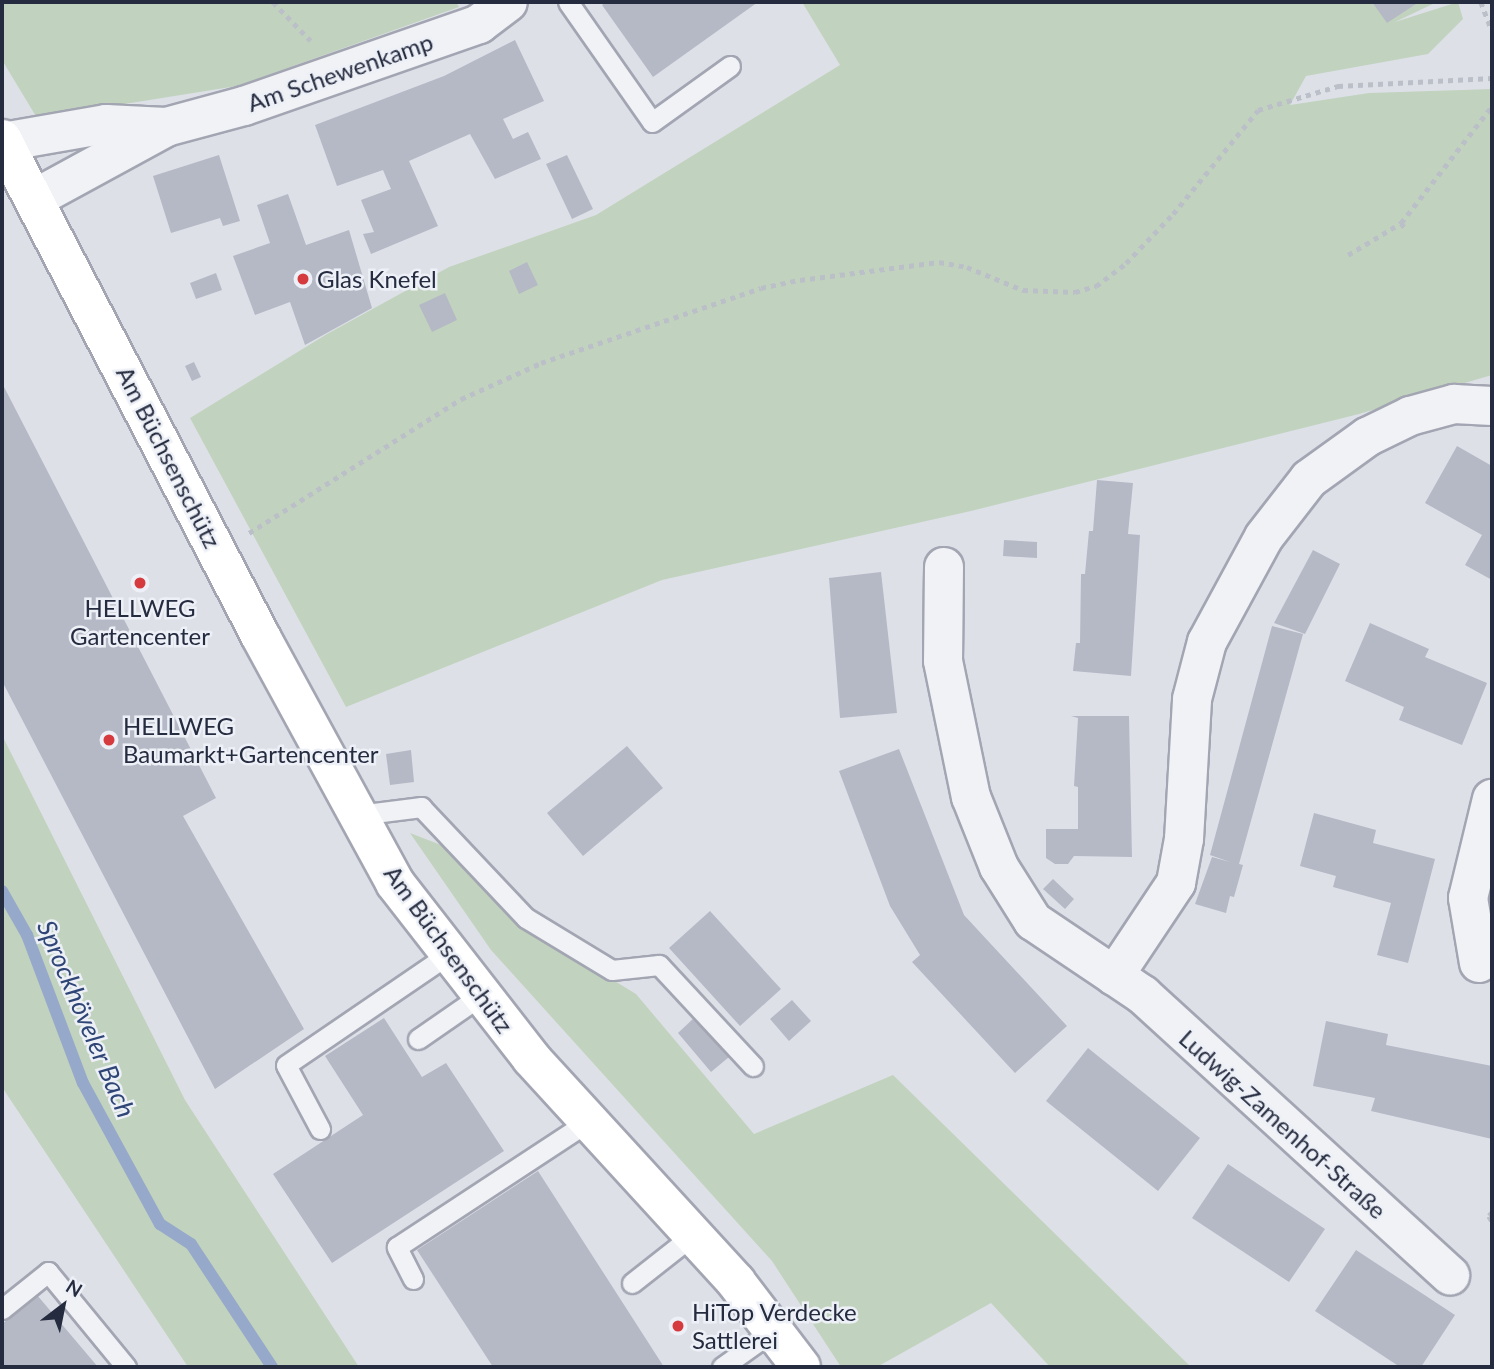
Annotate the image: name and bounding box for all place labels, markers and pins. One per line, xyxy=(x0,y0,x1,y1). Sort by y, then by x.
place label: Glas Knefel xyxy=(317,265,437,293)
marker: Glas Knefel xyxy=(295,271,311,287)
marker: HELLWEG Gartencenter xyxy=(132,575,148,591)
place label: HELLWEG Gartencenter xyxy=(70,594,210,650)
place label: HELLWEG Baumarkt+Gartencenter xyxy=(123,712,379,768)
marker: HELLWEG Baumarkt+Gartencenter xyxy=(101,732,117,748)
place label: HiTop Verdecke Sattlerei xyxy=(692,1298,857,1354)
marker: HiTop Verdecke Sattlerei xyxy=(670,1318,686,1334)

